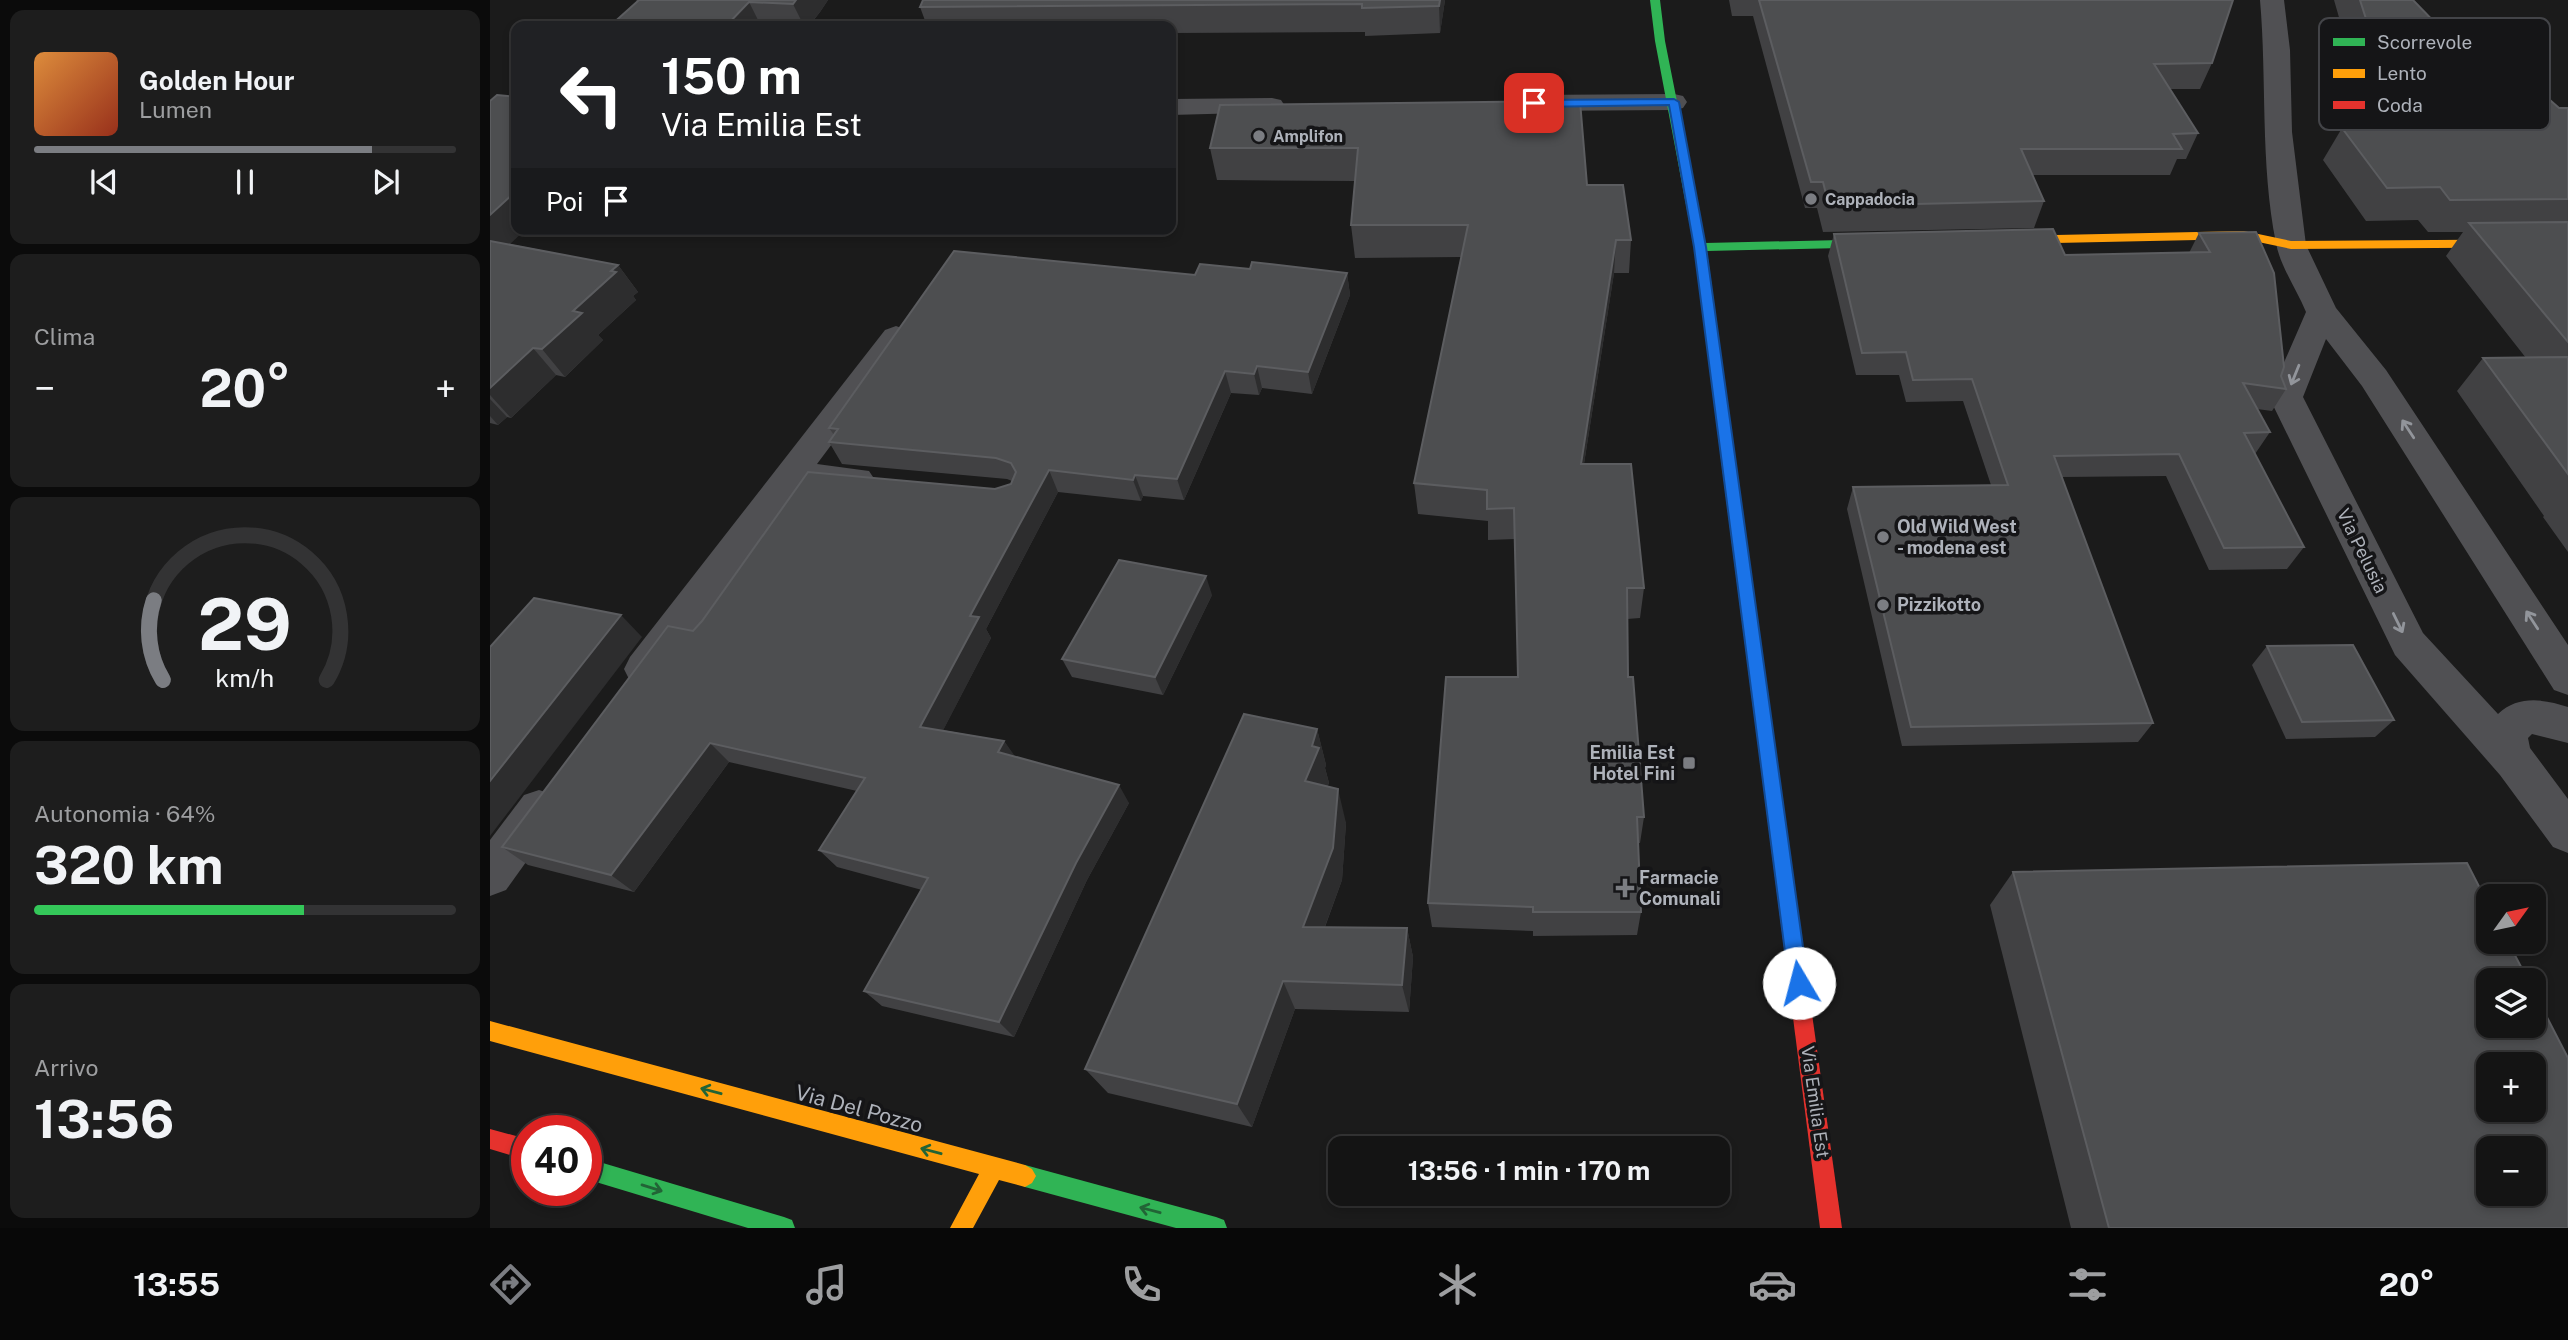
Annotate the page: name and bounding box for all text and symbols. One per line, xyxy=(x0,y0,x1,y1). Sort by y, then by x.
legend xyxy=(2319,18,2550,130)
text: Scorrevole xyxy=(2377,31,2472,53)
text: 150 m xyxy=(661,47,802,105)
icon: left xyxy=(546,49,637,140)
text: Lento xyxy=(2377,62,2427,84)
text: Golden Hour xyxy=(139,65,294,96)
pin xyxy=(1504,73,1564,133)
icon: arrive xyxy=(1515,84,1553,122)
text: Coda xyxy=(2377,94,2423,116)
text: Lumen xyxy=(139,96,212,123)
text: Via Emilia Est xyxy=(661,106,862,143)
place label: Amplifon xyxy=(1273,127,1343,146)
marker: Amplifon xyxy=(1251,128,1267,144)
icon: previous xyxy=(85,163,123,201)
icon: pause xyxy=(226,163,264,201)
icon: next xyxy=(367,163,405,201)
icon: arrive xyxy=(597,182,635,220)
text: Poi xyxy=(546,186,583,217)
place label: Cappadocia xyxy=(1825,190,1915,209)
marker: Cappadocia xyxy=(1803,191,1819,207)
text: Clima xyxy=(34,323,95,350)
text: 20° xyxy=(199,358,291,419)
one-way arrow xyxy=(2288,364,2301,385)
text: − xyxy=(34,366,55,411)
text: + xyxy=(435,366,456,411)
one-way arrow xyxy=(2401,420,2415,440)
street label: Via Pelusia xyxy=(2333,505,2392,597)
place label: Old Wild West - modena est xyxy=(1897,516,2017,558)
marker: Old Wild West - modena est xyxy=(1875,529,1891,545)
text: 29 xyxy=(198,581,292,666)
place label: Pizzikotto xyxy=(1897,594,1981,615)
marker: Pizzikotto xyxy=(1875,597,1891,613)
one-way arrow xyxy=(2525,611,2540,630)
one-way arrow xyxy=(2392,612,2406,633)
text: km/h xyxy=(216,663,274,693)
place label: Emilia Est Hotel Fini xyxy=(1590,742,1675,784)
marker: Emilia Est Hotel Fini xyxy=(1681,755,1697,771)
text: Autonomia · 64% xyxy=(34,800,216,827)
text: 320 km xyxy=(34,835,224,896)
place label: Farmacie Comunali xyxy=(1639,867,1721,909)
marker: Farmacie Comunali xyxy=(1617,880,1633,896)
north arrow xyxy=(2476,884,2546,954)
map controls xyxy=(2476,884,2546,1206)
position arrow xyxy=(1762,946,1836,1020)
button: layers xyxy=(2476,968,2546,1038)
street label: Via Emilia Est xyxy=(1797,1045,1834,1159)
button: + xyxy=(2476,1052,2546,1122)
text: Arrivo xyxy=(34,1054,98,1081)
street label: Via Del Pozzo xyxy=(793,1079,926,1138)
one-way arrow xyxy=(700,1084,723,1097)
text: 13:56 xyxy=(34,1089,174,1150)
speed limit sign: 40 xyxy=(511,1115,602,1206)
button: − xyxy=(2476,1136,2546,1206)
one-way arrow xyxy=(920,1144,942,1157)
text: 13:56 · 1 min · 170 m xyxy=(1408,1155,1650,1186)
one-way arrow xyxy=(640,1183,662,1196)
one-way arrow xyxy=(1139,1203,1162,1216)
icon: directions xyxy=(486,1260,535,1309)
icon: music xyxy=(802,1260,851,1309)
icon: phone xyxy=(1117,1260,1166,1309)
icon: climate xyxy=(1433,1260,1482,1309)
icon: car xyxy=(1748,1260,1797,1309)
icon: filters xyxy=(2063,1260,2112,1309)
text: 13:55 xyxy=(133,1266,220,1303)
text: 20° xyxy=(2379,1266,2435,1303)

